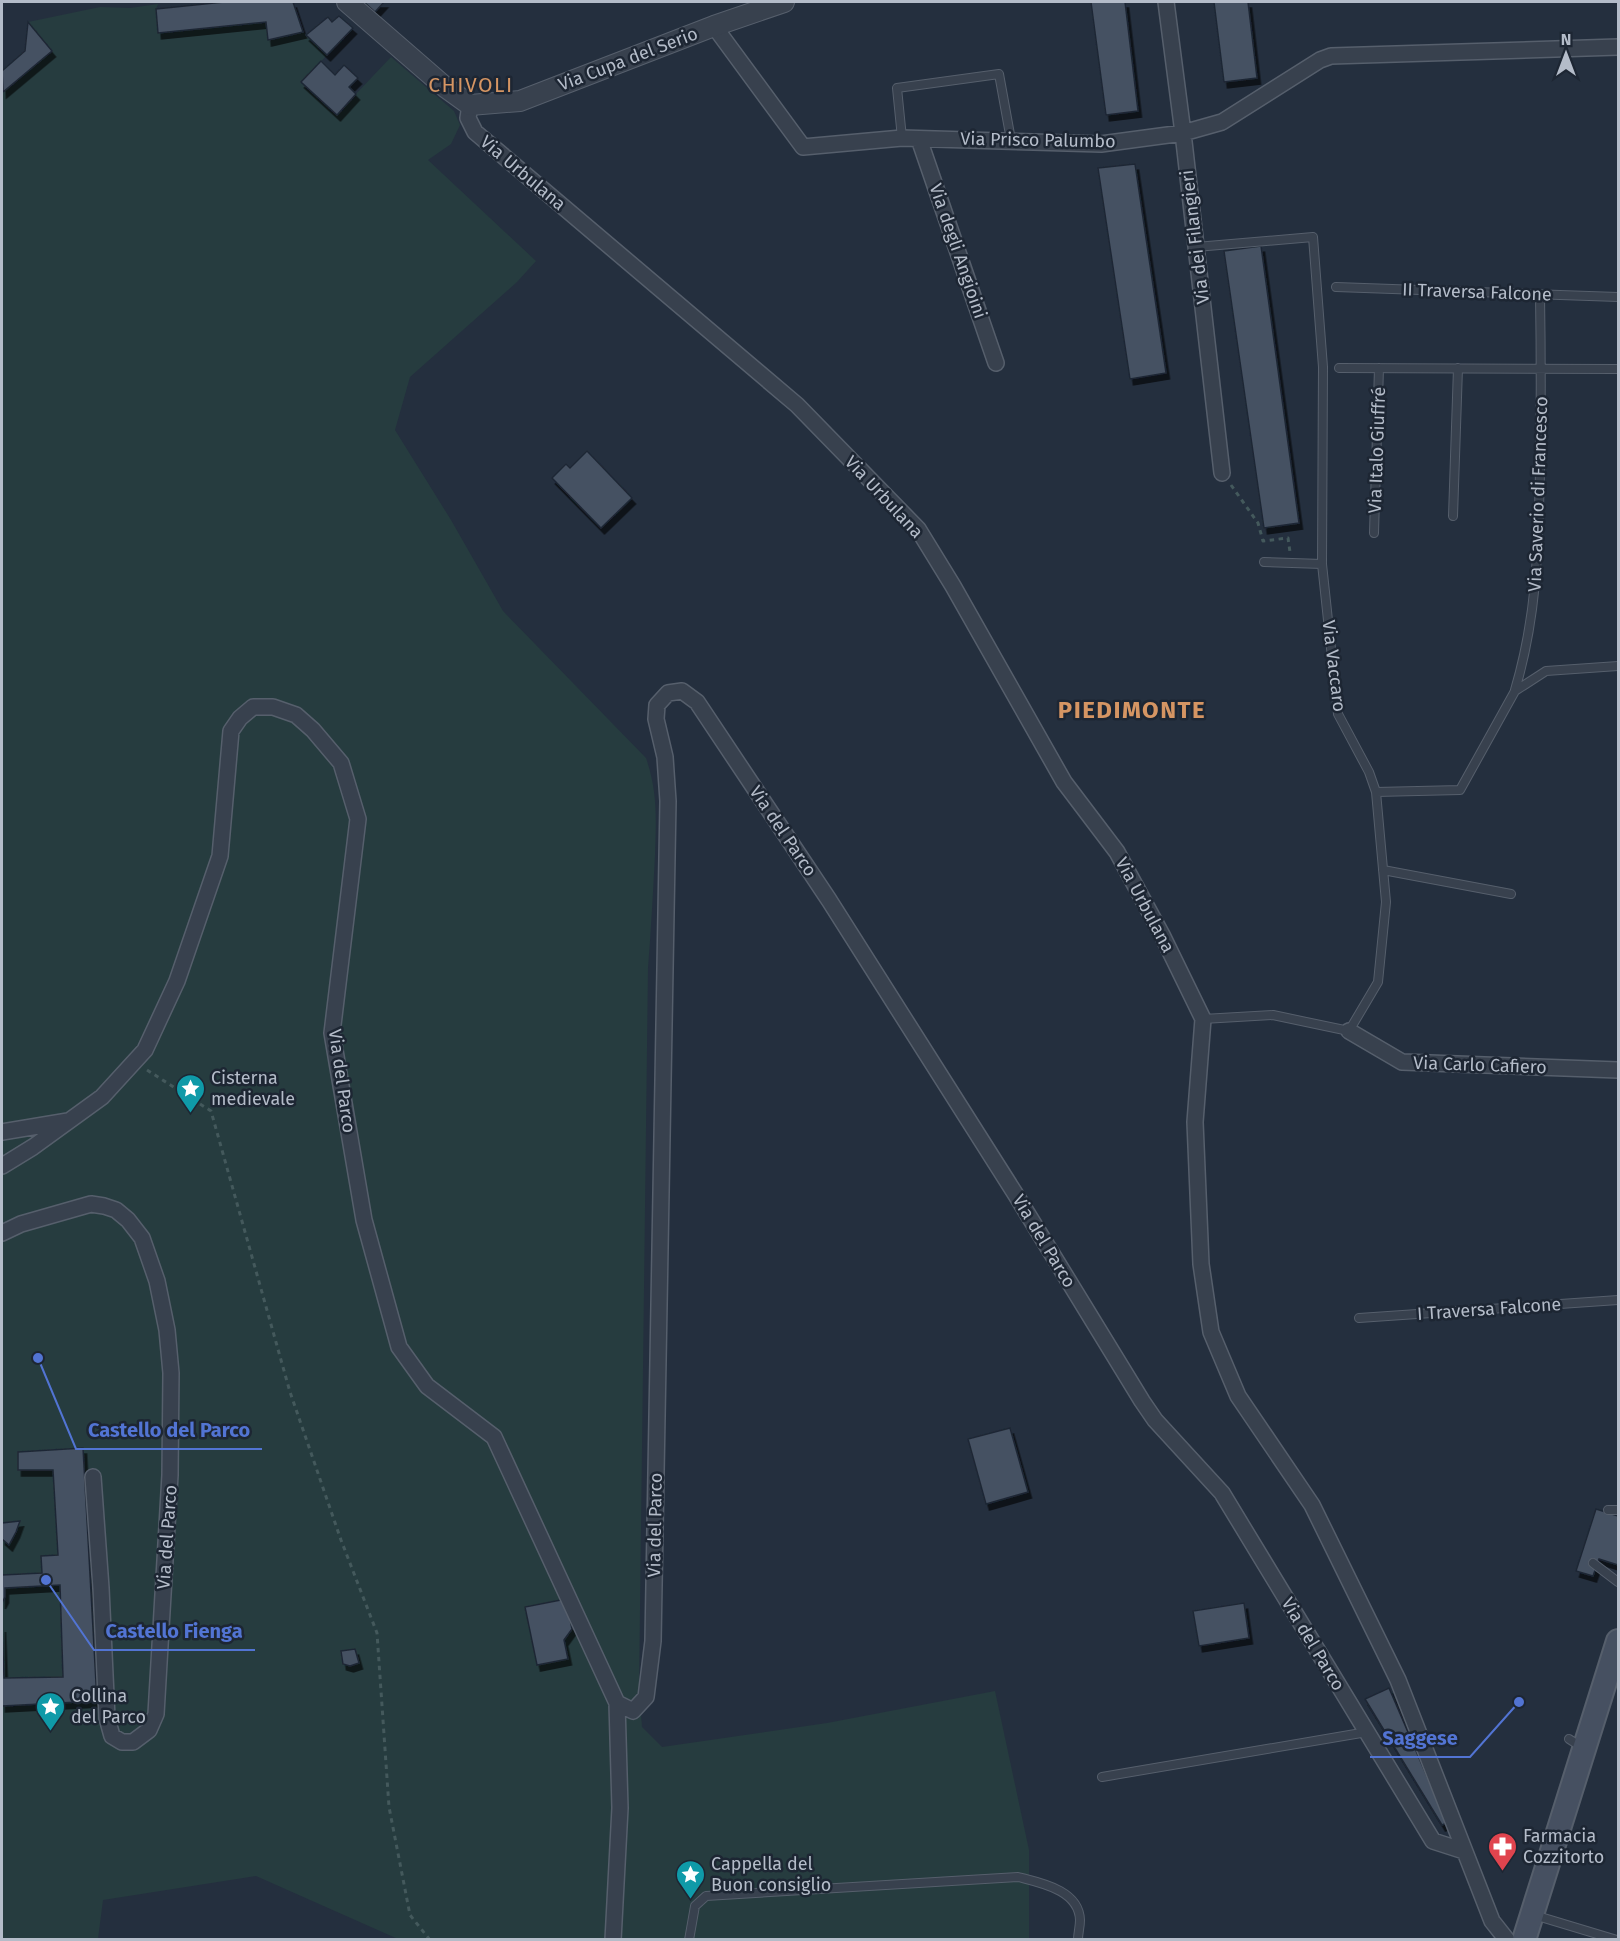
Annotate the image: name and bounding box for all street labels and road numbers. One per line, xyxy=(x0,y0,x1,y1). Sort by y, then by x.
street label: Via Cupa del Serio xyxy=(555,22,701,96)
street label: Via Prisco Palumbo xyxy=(960,128,1116,152)
street label: Via Urbulana xyxy=(476,131,570,215)
street label: Via dei Filangieri xyxy=(1176,169,1214,305)
street label: Via degli Angioini xyxy=(925,181,991,321)
street label: II Traversa Falcone xyxy=(1402,278,1552,306)
street label: Via Italo Giuffré xyxy=(1364,386,1390,514)
street label: Via Saverio di Francesco xyxy=(1524,396,1552,592)
street label: Via Urbulana xyxy=(840,451,928,543)
street label: Via Vaccaro xyxy=(1317,619,1351,713)
street label: Via del Parco xyxy=(745,781,821,881)
street label: Via Urbulana xyxy=(1111,853,1179,957)
street label: Via del Parco xyxy=(324,1028,360,1134)
street label: Via Carlo Cafiero xyxy=(1413,1052,1547,1078)
street label: Via del Parco xyxy=(1008,1190,1080,1292)
street label: I Traversa Falcone xyxy=(1416,1293,1562,1325)
street label: Via del Parco xyxy=(643,1472,667,1578)
street label: Via del Parco xyxy=(152,1484,182,1590)
street label: Via del Parco xyxy=(1277,1593,1349,1695)

